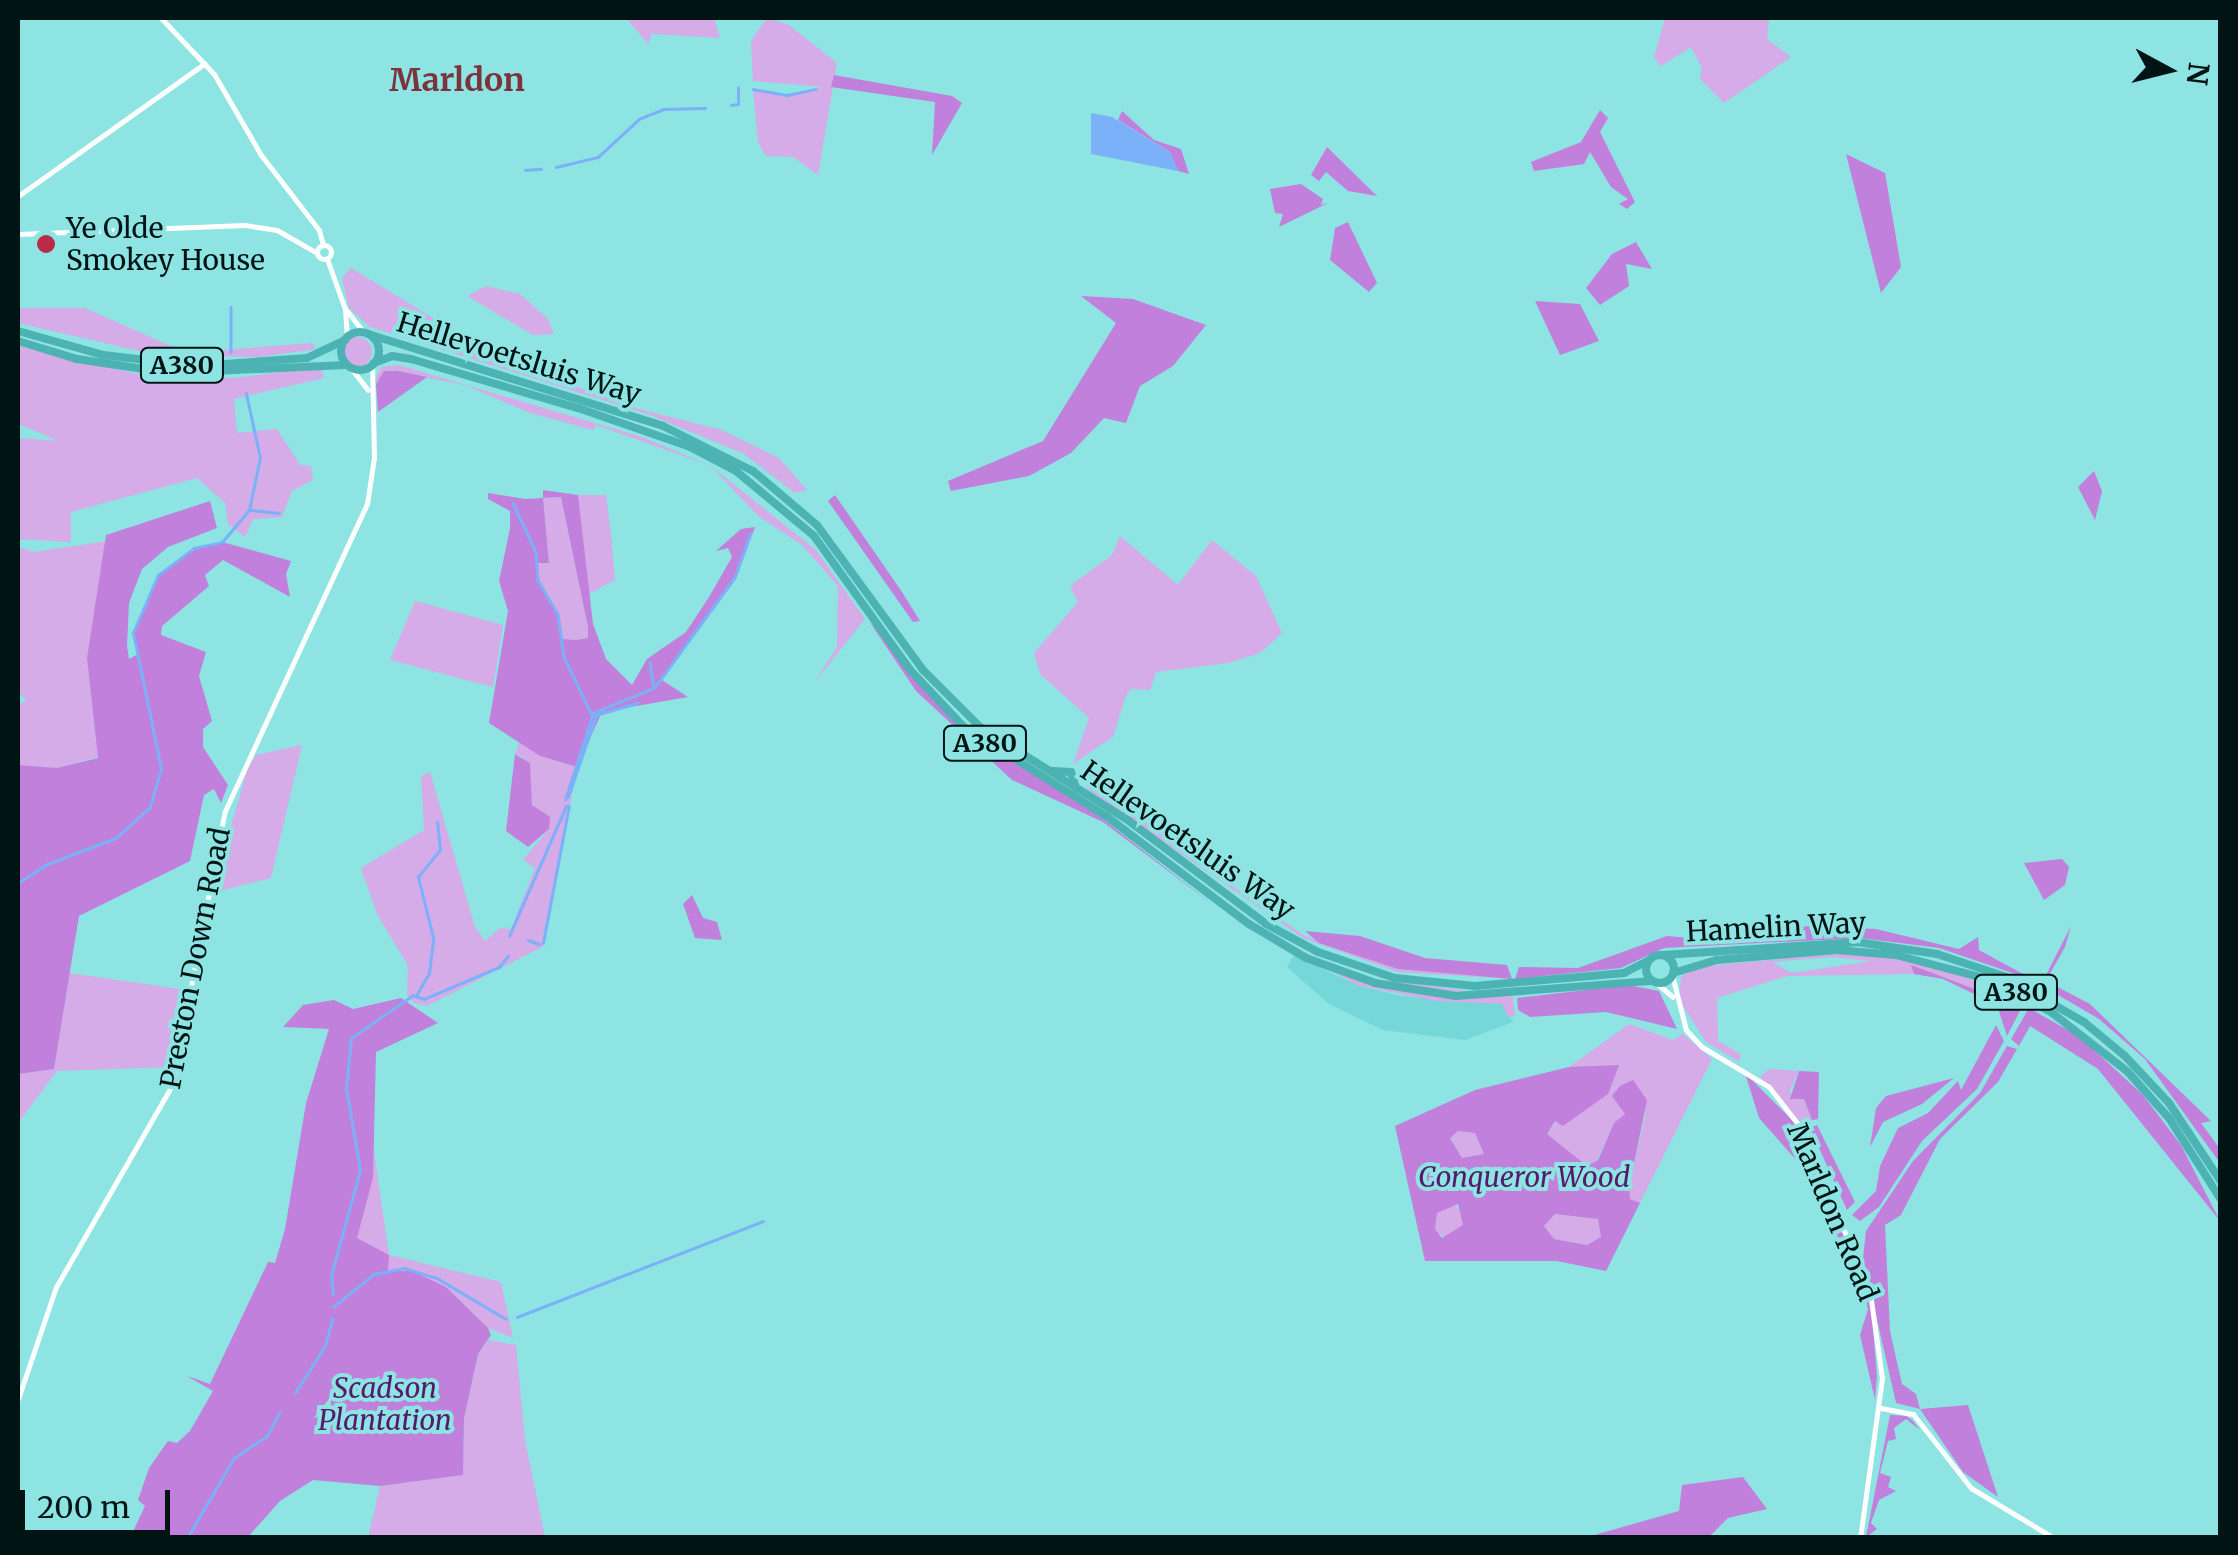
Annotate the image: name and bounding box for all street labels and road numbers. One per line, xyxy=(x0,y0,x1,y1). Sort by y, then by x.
street label: Hellevoetsluis Way xyxy=(393,305,645,411)
road number: A380 xyxy=(140,345,224,385)
road number: A380 xyxy=(942,723,1028,763)
street label: Hellevoetsluis Way xyxy=(1075,754,1301,926)
street label: Preston Down Road xyxy=(153,824,237,1092)
street label: Hamelin Way xyxy=(1685,906,1867,948)
road number: A380 xyxy=(1974,972,2058,1012)
street label: Marldon Road xyxy=(1780,1118,1886,1306)

